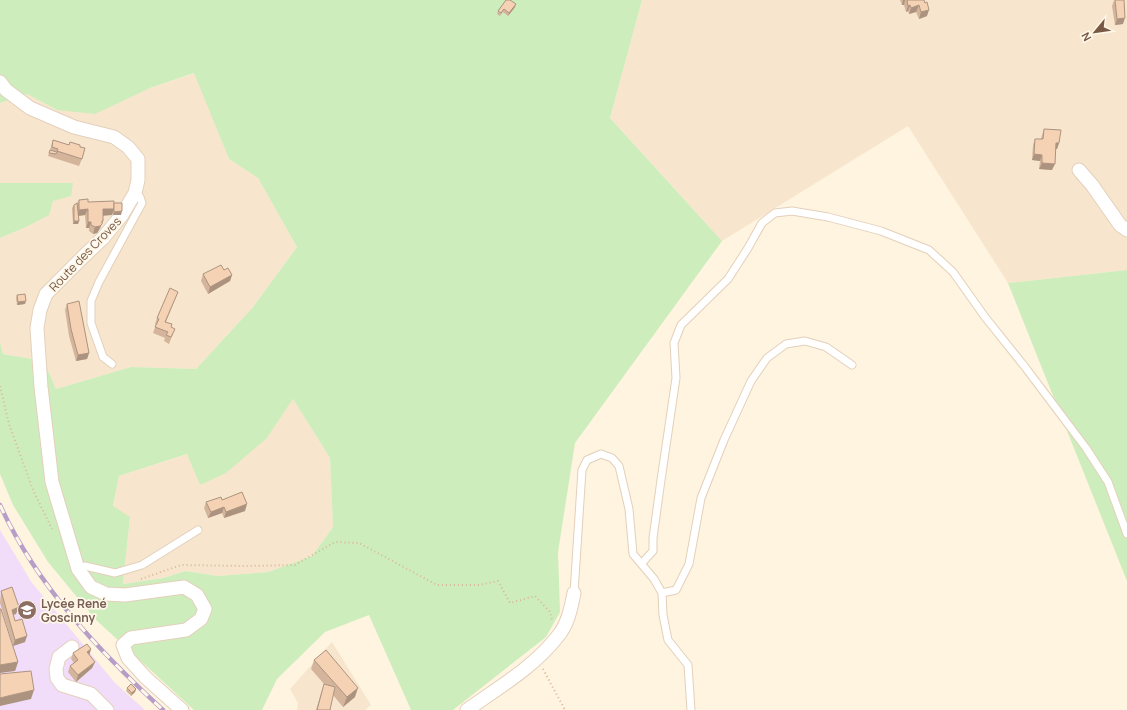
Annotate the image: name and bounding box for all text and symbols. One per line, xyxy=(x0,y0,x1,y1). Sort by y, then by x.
north arrow xyxy=(1075,12,1115,52)
text: N xyxy=(1077,30,1094,44)
street label: Route des Croves xyxy=(45,213,125,295)
place label: Lycée René Goscinny xyxy=(41,595,107,626)
school or university icon: Lycée René Goscinny xyxy=(16,599,38,621)

